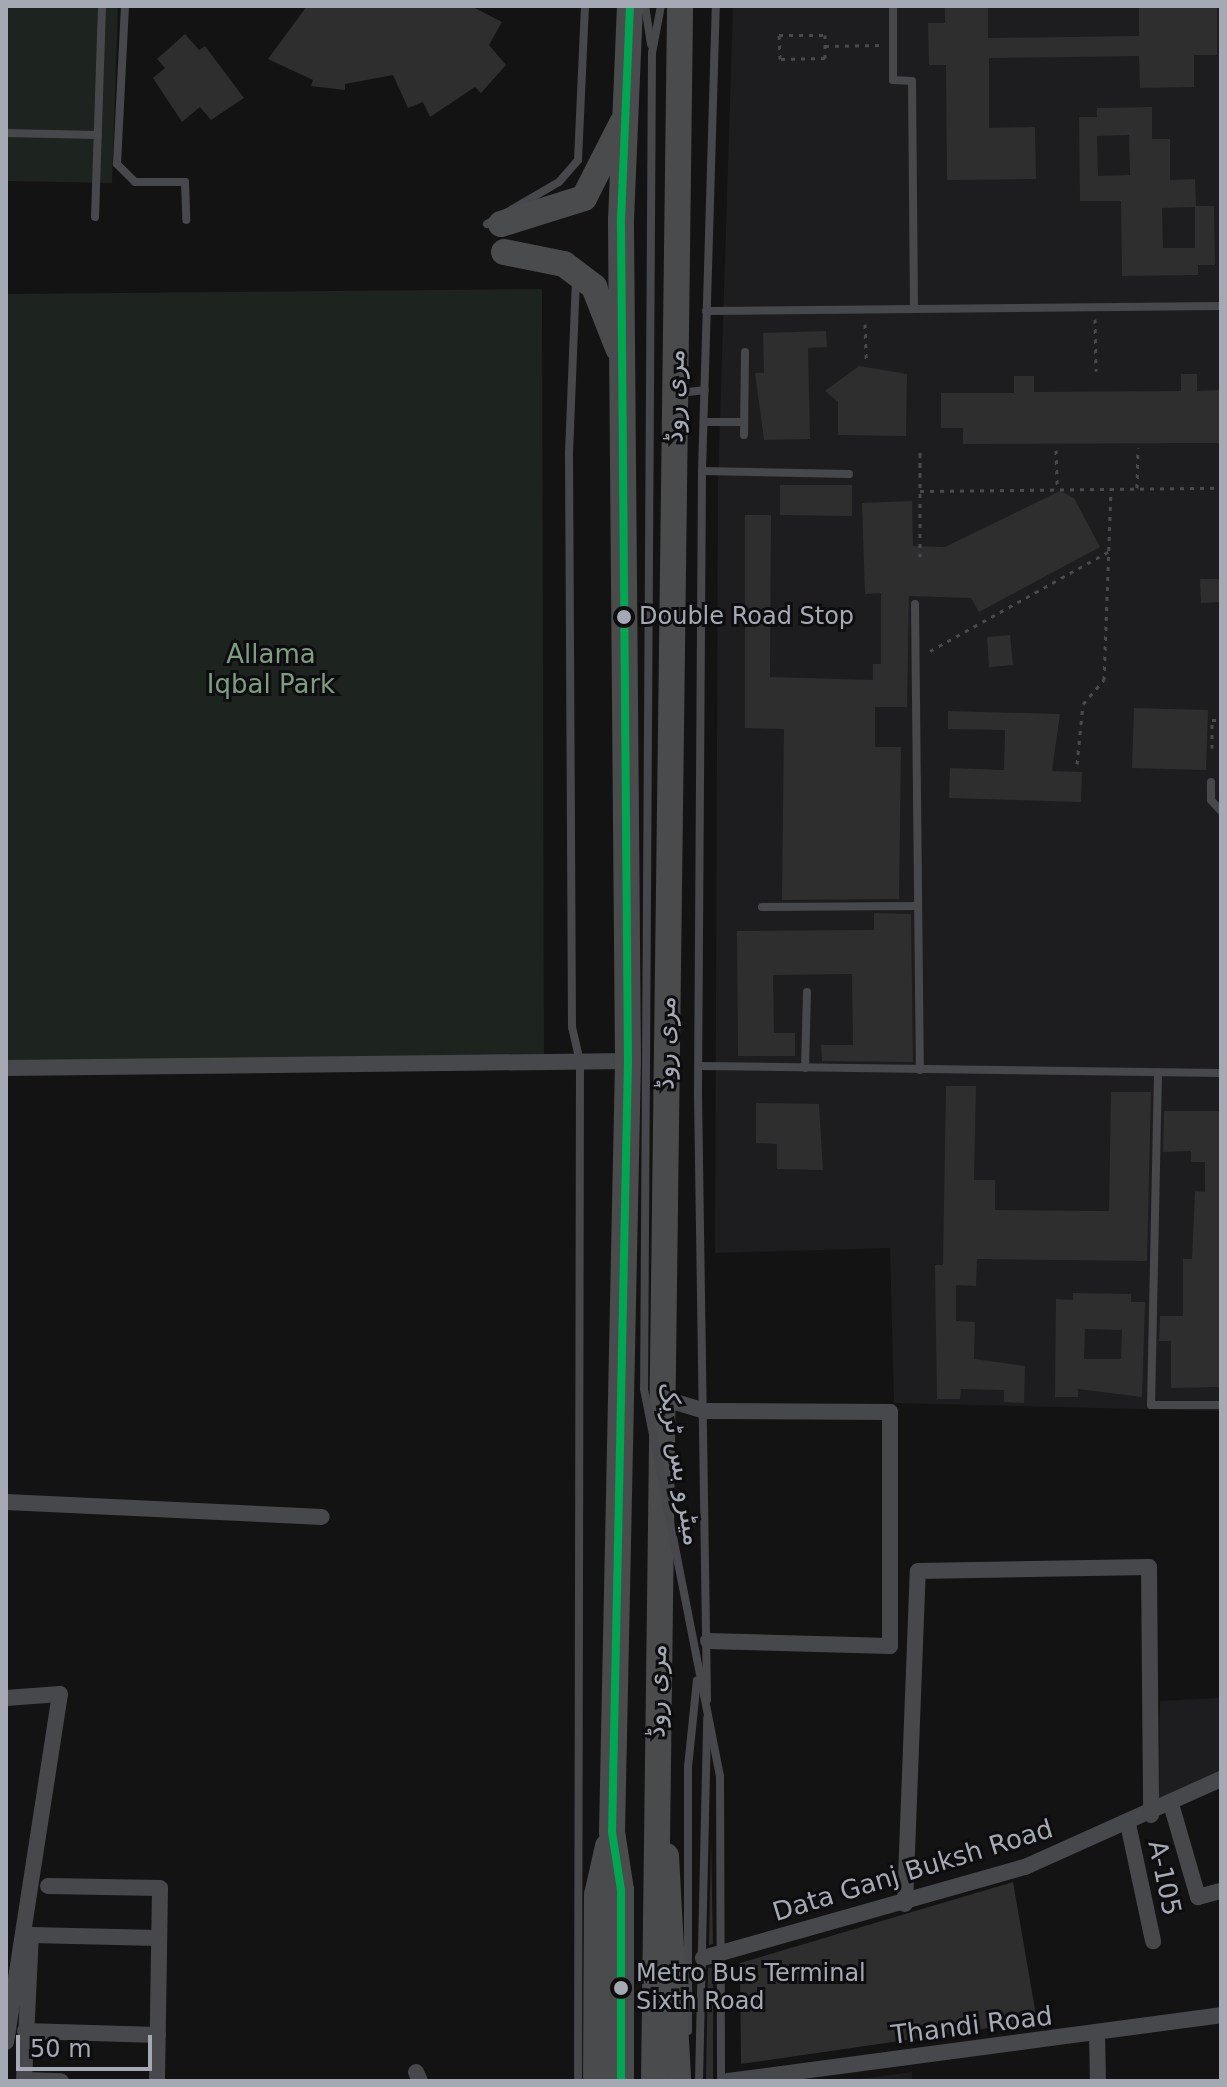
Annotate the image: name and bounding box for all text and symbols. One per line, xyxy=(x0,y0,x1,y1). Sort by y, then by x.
street label: مری روڈ xyxy=(659,349,691,443)
place label: Double Road Stop xyxy=(639,603,854,631)
marker: Double Road Stop xyxy=(616,609,632,625)
park label: Allama Iqbal Park xyxy=(207,639,335,700)
street label: مری روڈ xyxy=(650,996,682,1090)
street label: میٹرو بس ٹریک xyxy=(652,1380,708,1548)
street label: مری روڈ xyxy=(641,1644,673,1738)
street label: Data Ganj Buksh Road xyxy=(769,1813,1057,1929)
street label: A-105 xyxy=(1141,1837,1187,1919)
place label: Metro Bus Terminal Sixth Road xyxy=(636,1960,866,2016)
marker: Metro Bus Terminal Sixth Road xyxy=(613,1980,629,1996)
street label: Thandi Road xyxy=(890,2001,1054,2051)
scale bar xyxy=(20,2019,156,2069)
text: 50 m xyxy=(30,2035,92,2063)

